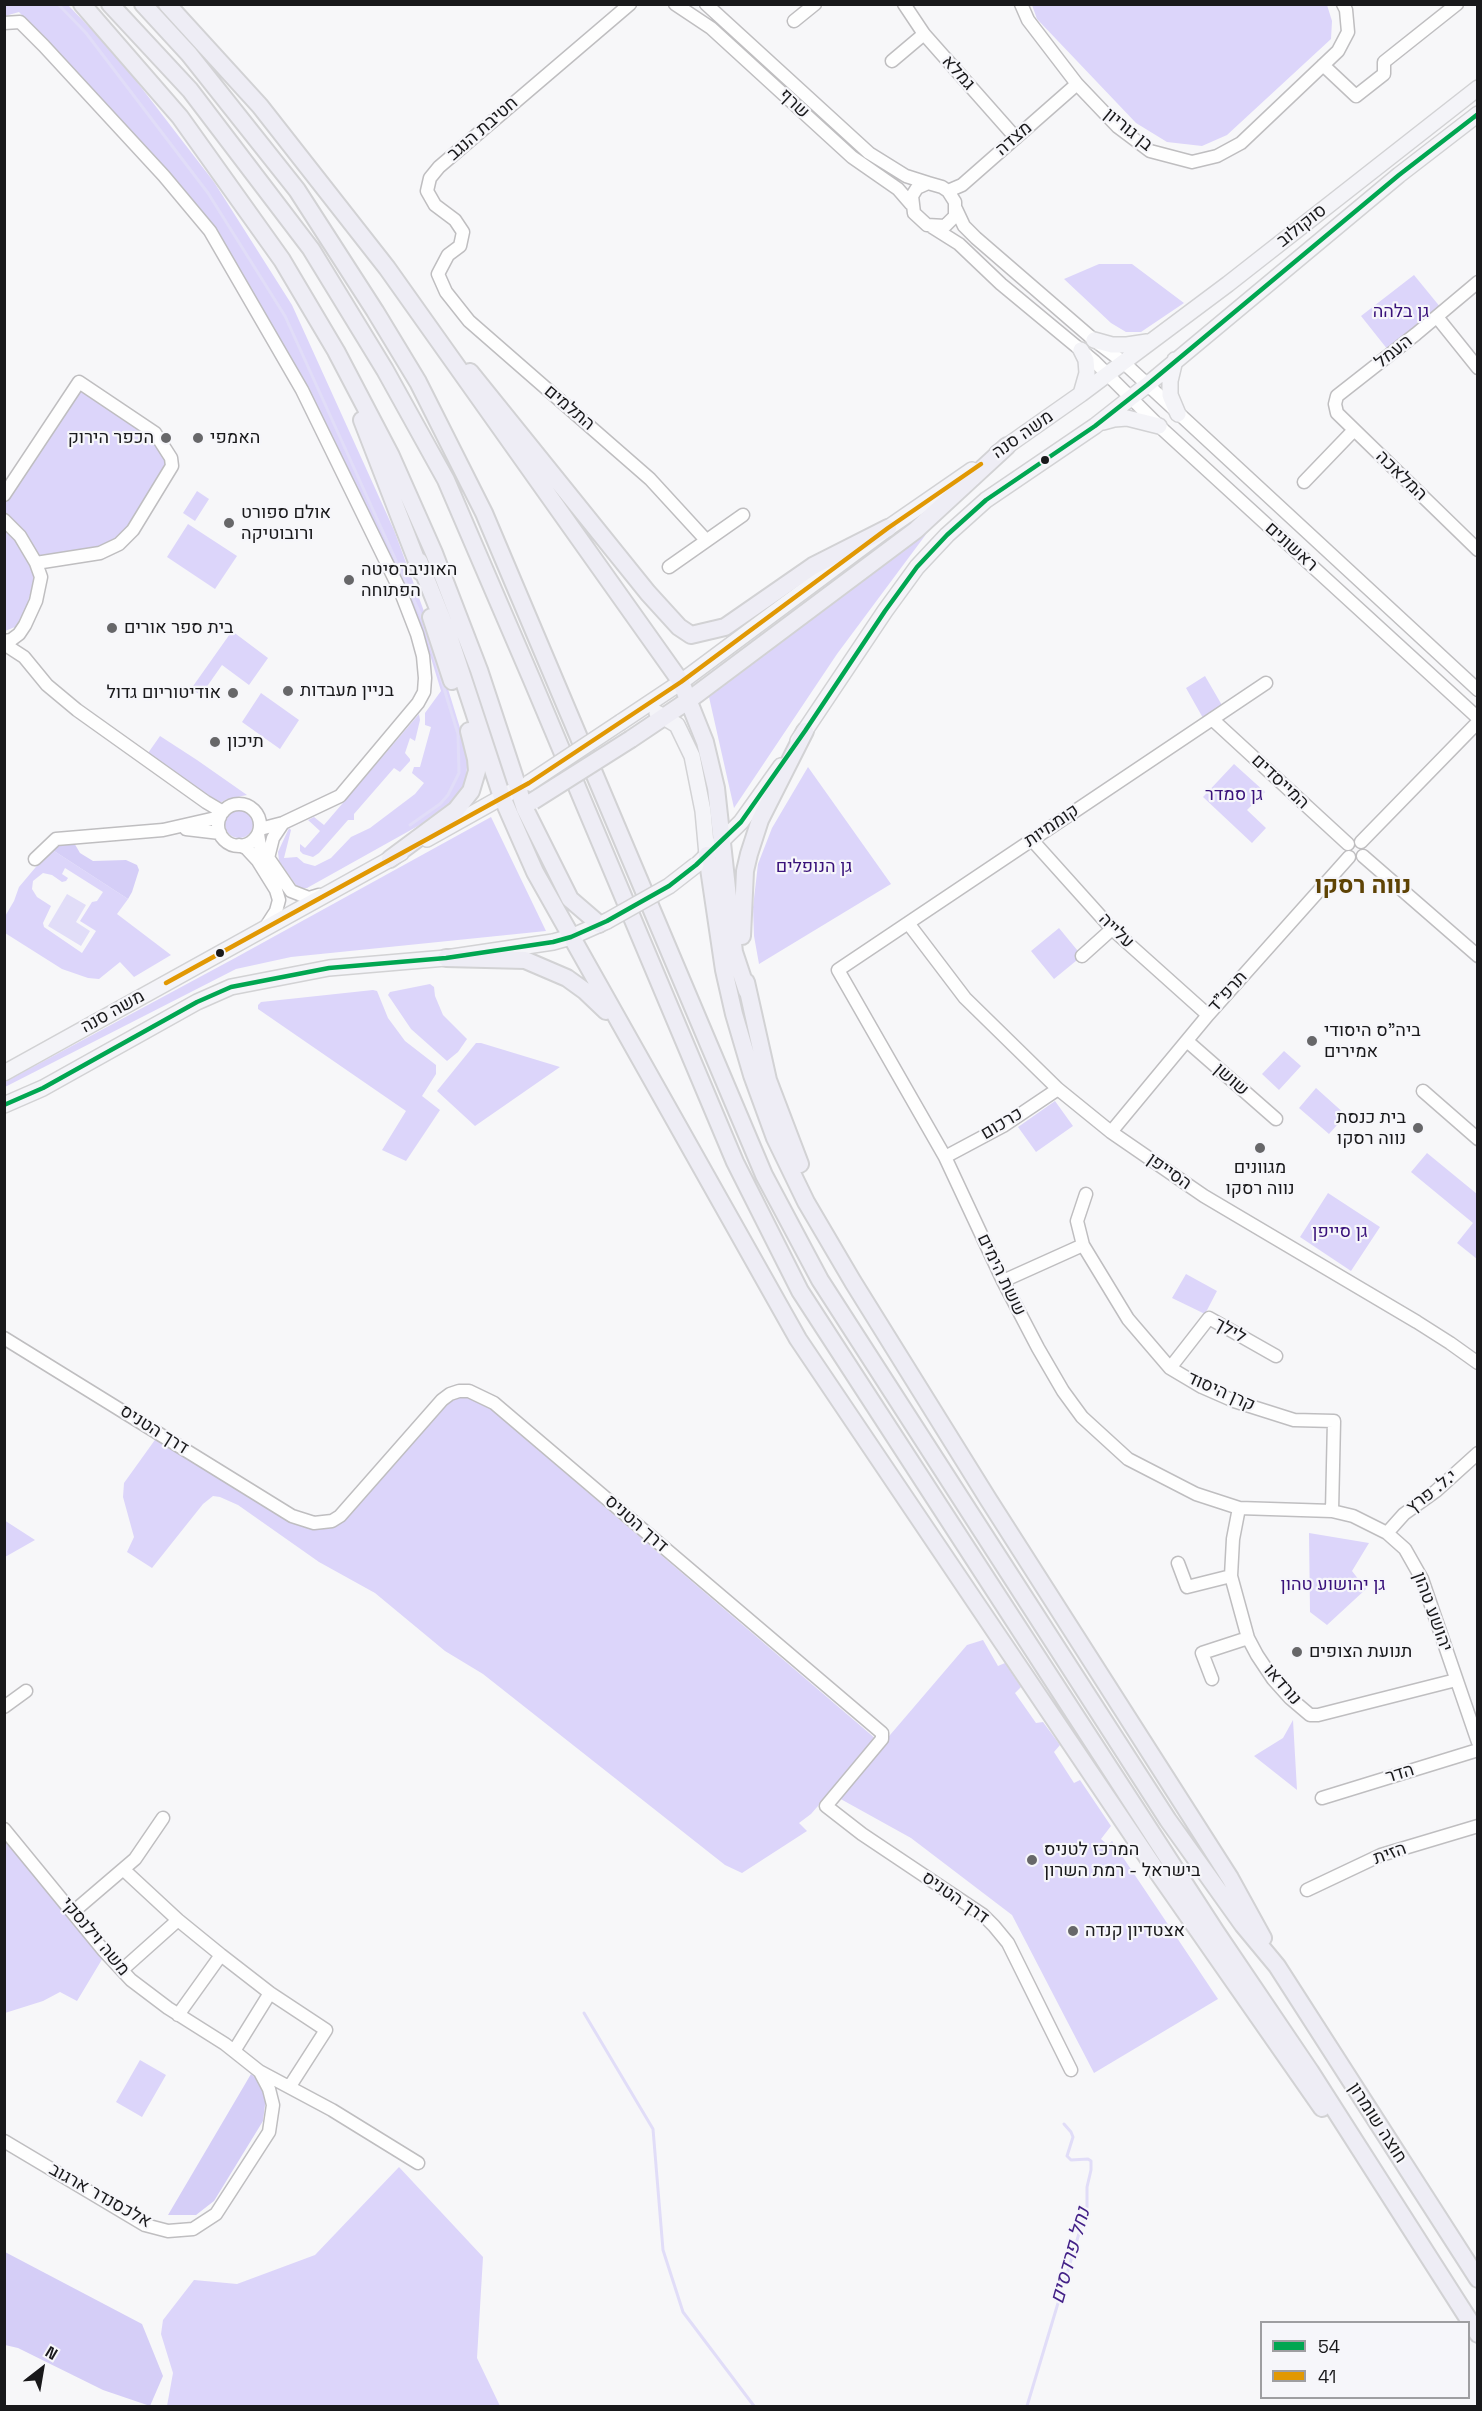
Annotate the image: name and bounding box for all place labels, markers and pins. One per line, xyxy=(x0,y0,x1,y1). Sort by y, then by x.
place label: הכפר הירוק xyxy=(68,427,154,449)
place label: האמפי xyxy=(210,427,260,449)
marker: הכפר הירוק xyxy=(159,431,173,445)
marker: האמפי xyxy=(191,431,205,445)
unlabelled marker xyxy=(1039,454,1051,466)
place label: אולם ספורט ורובוטיקה xyxy=(241,502,331,544)
marker: אולם ספורט ורובוטיקה xyxy=(222,516,236,530)
place label: האוניברסיטה הפתוחה xyxy=(361,559,457,602)
marker: האוניברסיטה הפתוחה xyxy=(342,573,356,587)
place label: בית ספר אורים xyxy=(124,617,234,639)
marker: בית ספר אורים xyxy=(105,621,119,635)
place label: בניין מעבדות xyxy=(300,680,394,702)
place label: אודיטוריום גדול xyxy=(106,682,221,704)
marker: בניין מעבדות xyxy=(281,684,295,698)
marker: אודיטוריום גדול xyxy=(226,686,240,700)
place label: תיכון xyxy=(227,731,264,753)
marker: תיכון xyxy=(208,735,222,749)
unlabelled marker xyxy=(214,947,226,959)
place label: ביה"ס היסודי אמירים xyxy=(1324,1020,1421,1062)
marker: ביה"ס היסודי אמירים xyxy=(1305,1034,1319,1048)
place label: בית כנסת נווה רסקו xyxy=(1336,1107,1406,1150)
marker: בית כנסת נווה רסקו xyxy=(1411,1121,1425,1135)
marker: מגוונים נווה רסקו xyxy=(1253,1141,1267,1155)
place label: מגוונים נווה רסקו xyxy=(1225,1157,1295,1200)
place label: תנועת הצופים xyxy=(1309,1641,1412,1663)
marker: תנועת הצופים xyxy=(1290,1645,1304,1659)
place label: המרכז לטניס בישראל - רמת השרון xyxy=(1044,1839,1201,1882)
marker: המרכז לטניס בישראל - רמת השרון xyxy=(1025,1853,1039,1867)
place label: אצטדיון קנדה xyxy=(1085,1920,1185,1942)
marker: אצטדיון קנדה xyxy=(1066,1924,1080,1938)

